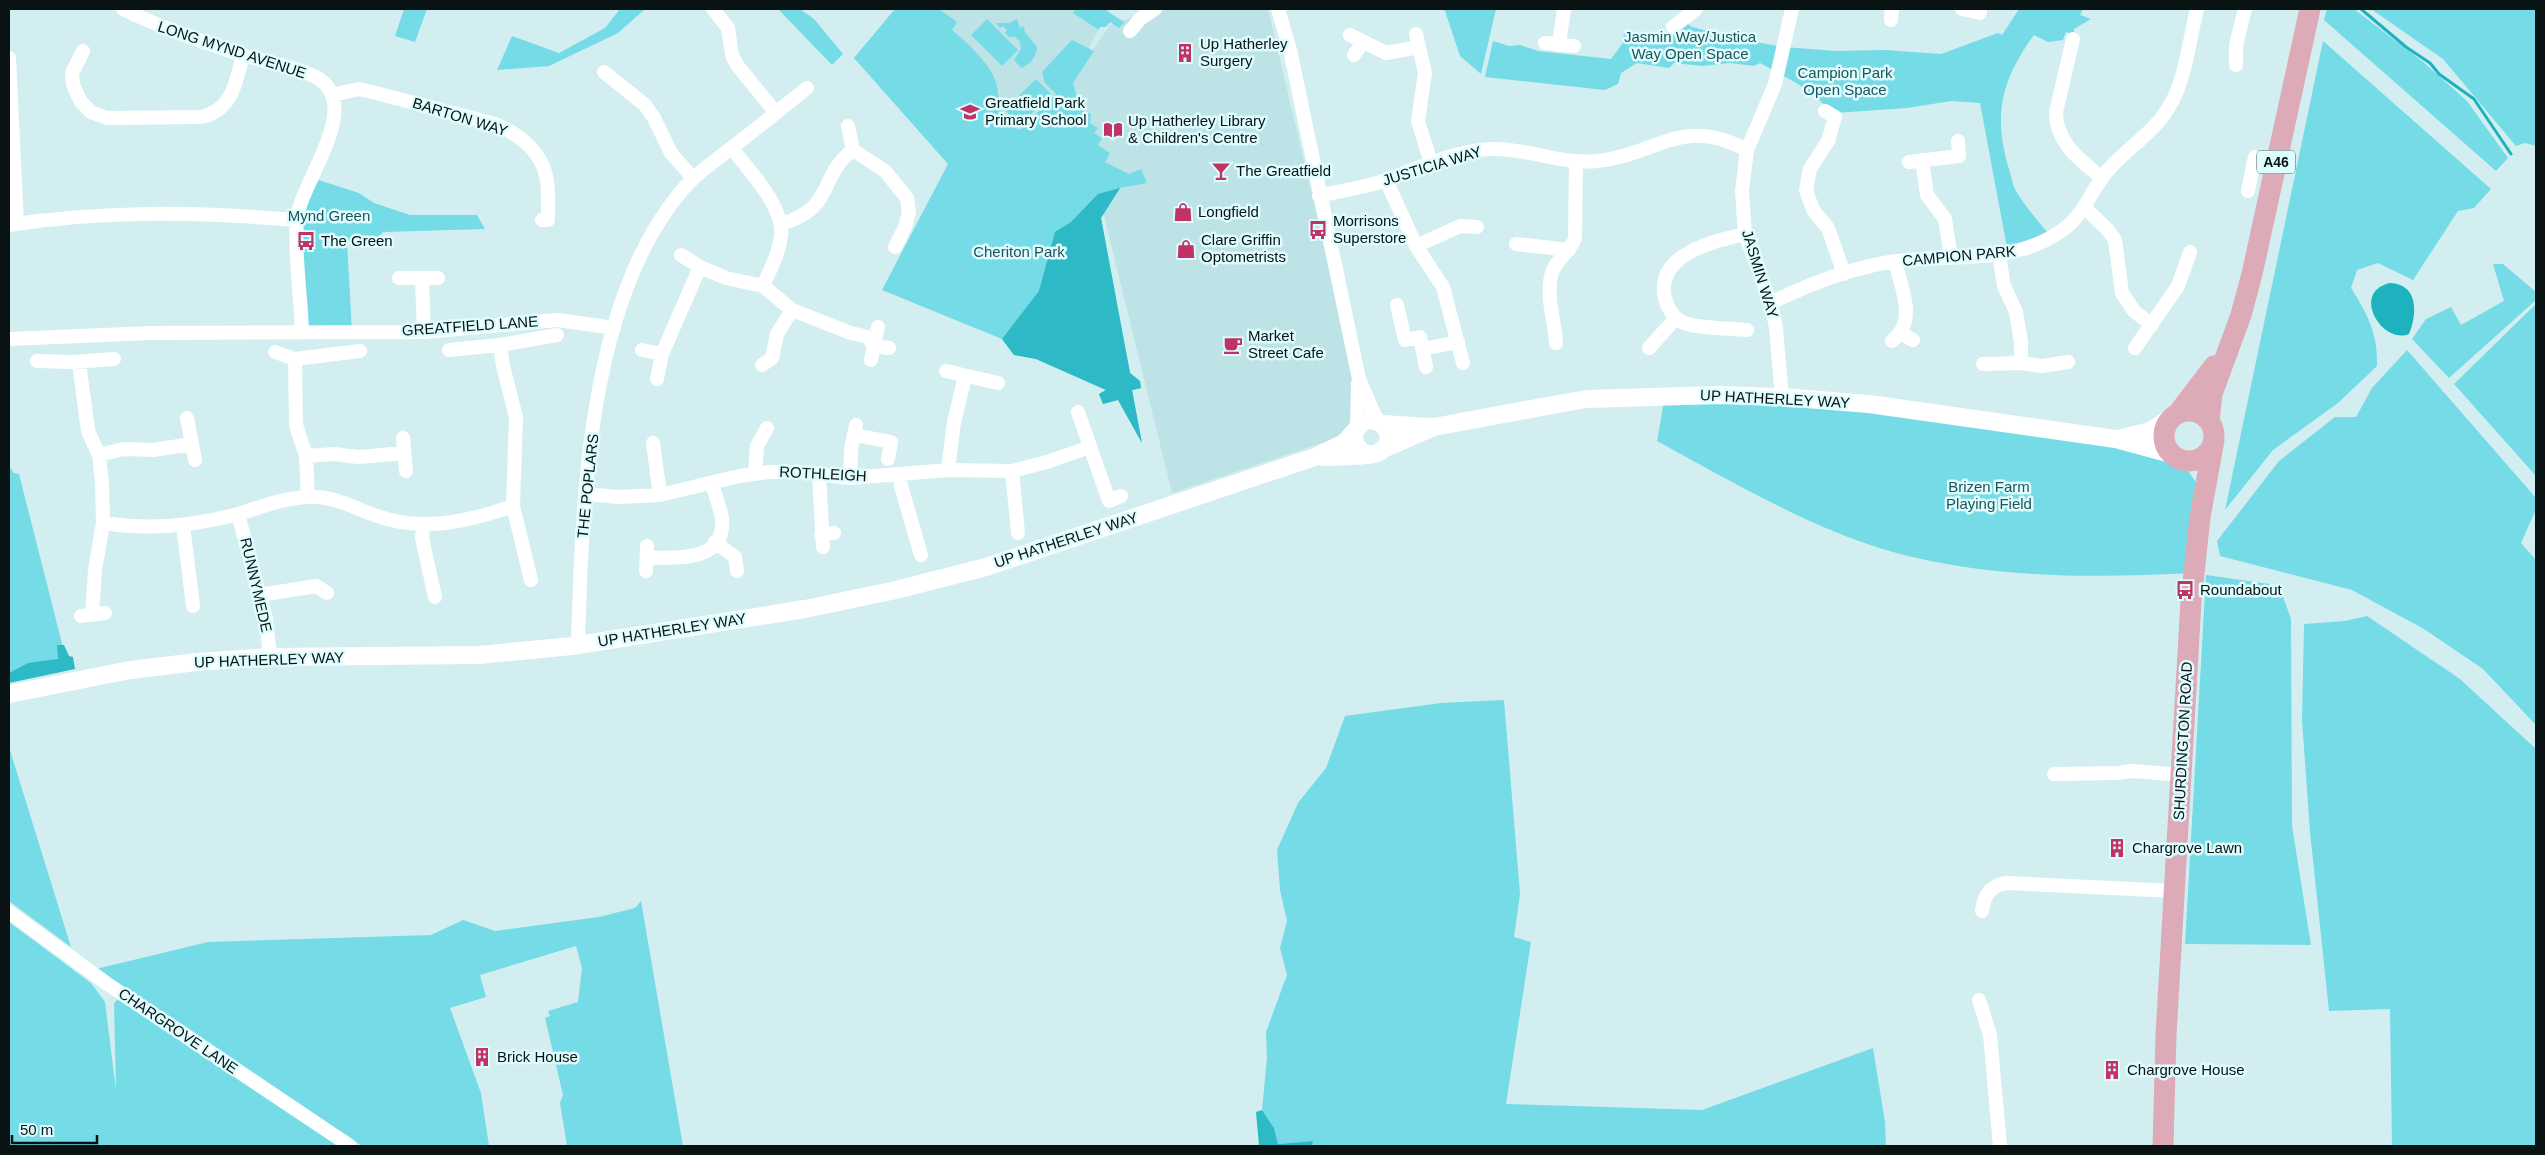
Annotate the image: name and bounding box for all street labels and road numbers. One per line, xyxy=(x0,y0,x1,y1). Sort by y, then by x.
street label: LONG MYND AVENUE xyxy=(156,18,308,82)
street label: BARTON WAY xyxy=(410,94,510,139)
street label: JUSTICIA WAY xyxy=(1380,142,1483,189)
road number: A46 xyxy=(2257,150,2295,173)
street label: JASMIN WAY xyxy=(1739,228,1782,320)
street label: CAMPION PARK xyxy=(1901,242,2016,269)
street label: GREATFIELD LANE xyxy=(401,312,539,339)
street label: UP HATHERLEY WAY xyxy=(1700,386,1850,411)
street label: THE POPLARS xyxy=(574,433,601,539)
street label: ROTHLEIGH xyxy=(779,463,867,484)
street label: UP HATHERLEY WAY xyxy=(992,508,1140,571)
street label: RUNNYMEDE xyxy=(237,536,276,634)
street label: UP HATHERLEY WAY xyxy=(596,609,747,650)
street label: UP HATHERLEY WAY xyxy=(194,648,344,671)
street label: SHURDINGTON ROAD xyxy=(2170,661,2195,821)
street label: CHARGROVE LANE xyxy=(115,984,241,1077)

